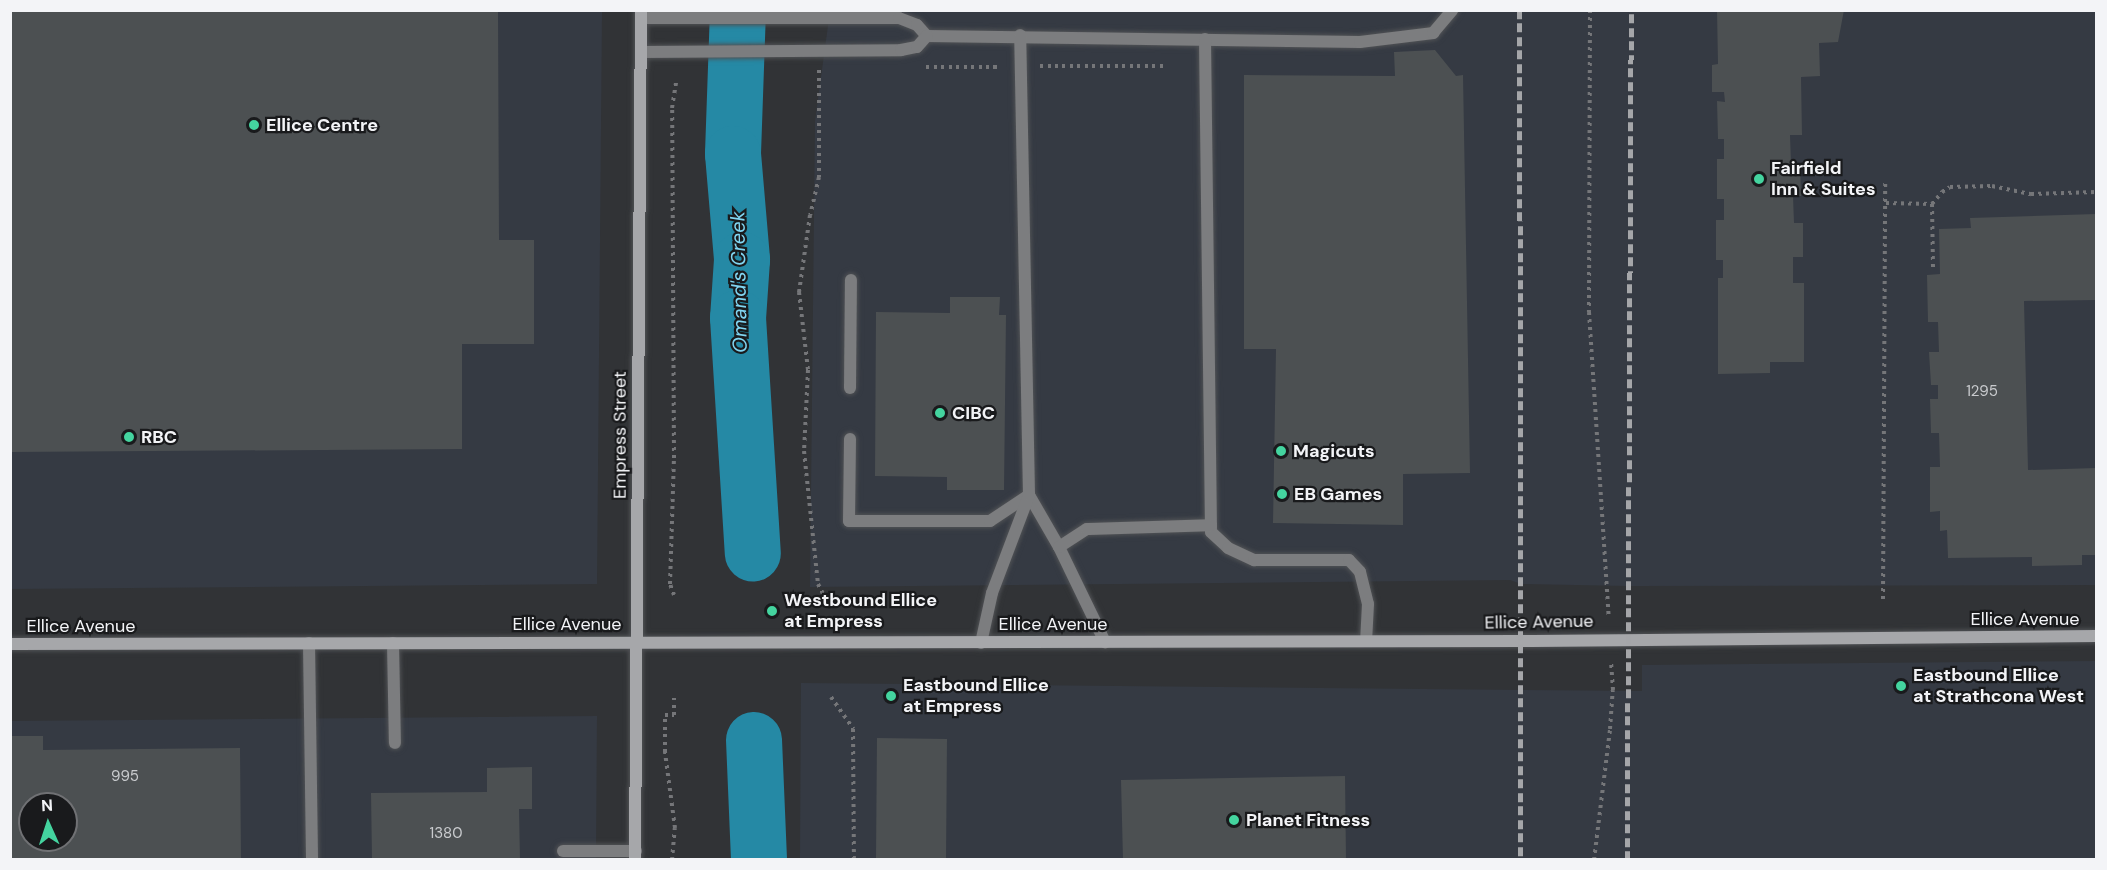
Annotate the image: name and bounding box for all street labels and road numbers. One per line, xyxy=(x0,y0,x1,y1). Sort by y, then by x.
street label: Empress Street xyxy=(609,371,631,499)
street label: Ellice Avenue xyxy=(1971,608,2079,630)
street label: Ellice Avenue xyxy=(1484,610,1594,634)
street label: Ellice Avenue xyxy=(513,613,621,635)
street label: Ellice Avenue xyxy=(999,613,1107,635)
street label: Ellice Avenue xyxy=(27,615,135,637)

